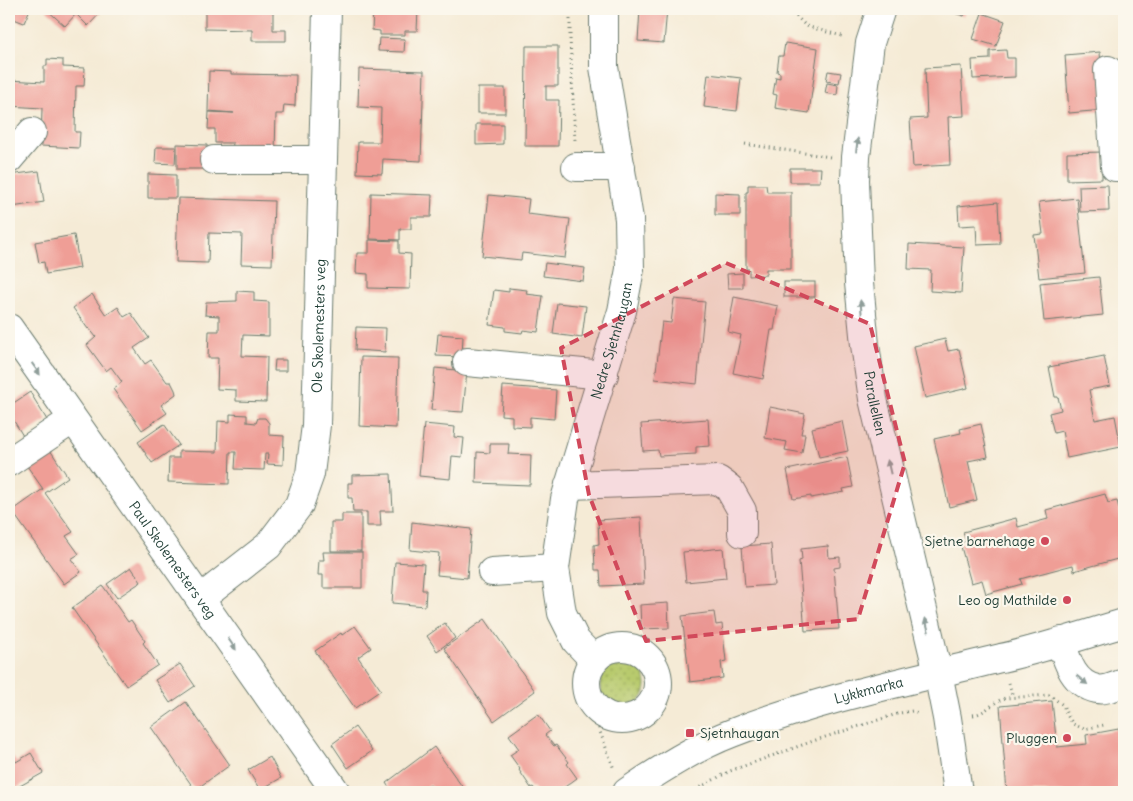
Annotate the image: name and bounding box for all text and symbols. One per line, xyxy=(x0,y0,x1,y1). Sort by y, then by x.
one-way arrow xyxy=(853,137,861,153)
street label: Ole Skolemesters veg xyxy=(308,259,329,393)
street label: Nedre Sjetnhaugan xyxy=(587,281,636,401)
one-way arrow xyxy=(857,299,865,315)
one-way arrow xyxy=(31,362,41,375)
street label: Parallellen xyxy=(860,370,890,437)
one-way arrow xyxy=(885,459,893,474)
street label: Paul Skolemesters veg xyxy=(125,498,220,623)
place label: Sjetne barnehage xyxy=(924,532,1035,550)
marker: Sjetne barnehage xyxy=(1039,535,1051,547)
place label: Leo og Mathilde xyxy=(958,591,1057,609)
marker: Leo og Mathilde xyxy=(1061,594,1073,606)
one-way arrow xyxy=(923,618,931,633)
one-way arrow xyxy=(227,637,237,651)
street label: Lykkmarka xyxy=(832,673,905,708)
one-way arrow xyxy=(1075,675,1088,686)
place label: Sjetnhaugan xyxy=(700,724,779,742)
marker: Sjetnhaugan xyxy=(684,727,696,739)
place label: Pluggen xyxy=(1006,729,1057,747)
marker: Pluggen xyxy=(1061,732,1073,744)

